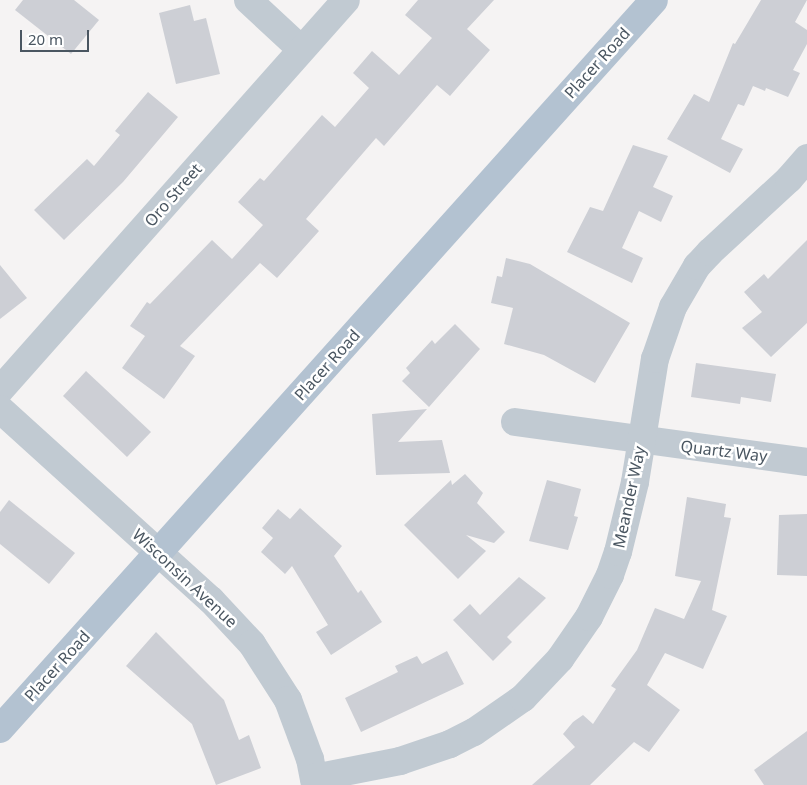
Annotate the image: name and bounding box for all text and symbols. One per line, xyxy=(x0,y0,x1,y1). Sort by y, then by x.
scale bar xyxy=(22,20,91,52)
street label: Placer Road xyxy=(560,24,634,102)
text: 20 m xyxy=(28,29,63,49)
street label: Oro Street xyxy=(140,160,206,230)
street label: Placer Road xyxy=(290,326,364,404)
street label: Quartz Way xyxy=(680,436,768,466)
street label: Meander Way xyxy=(609,444,649,550)
street label: Wisconsin Avenue xyxy=(129,525,241,631)
street label: Placer Road xyxy=(20,627,94,705)

